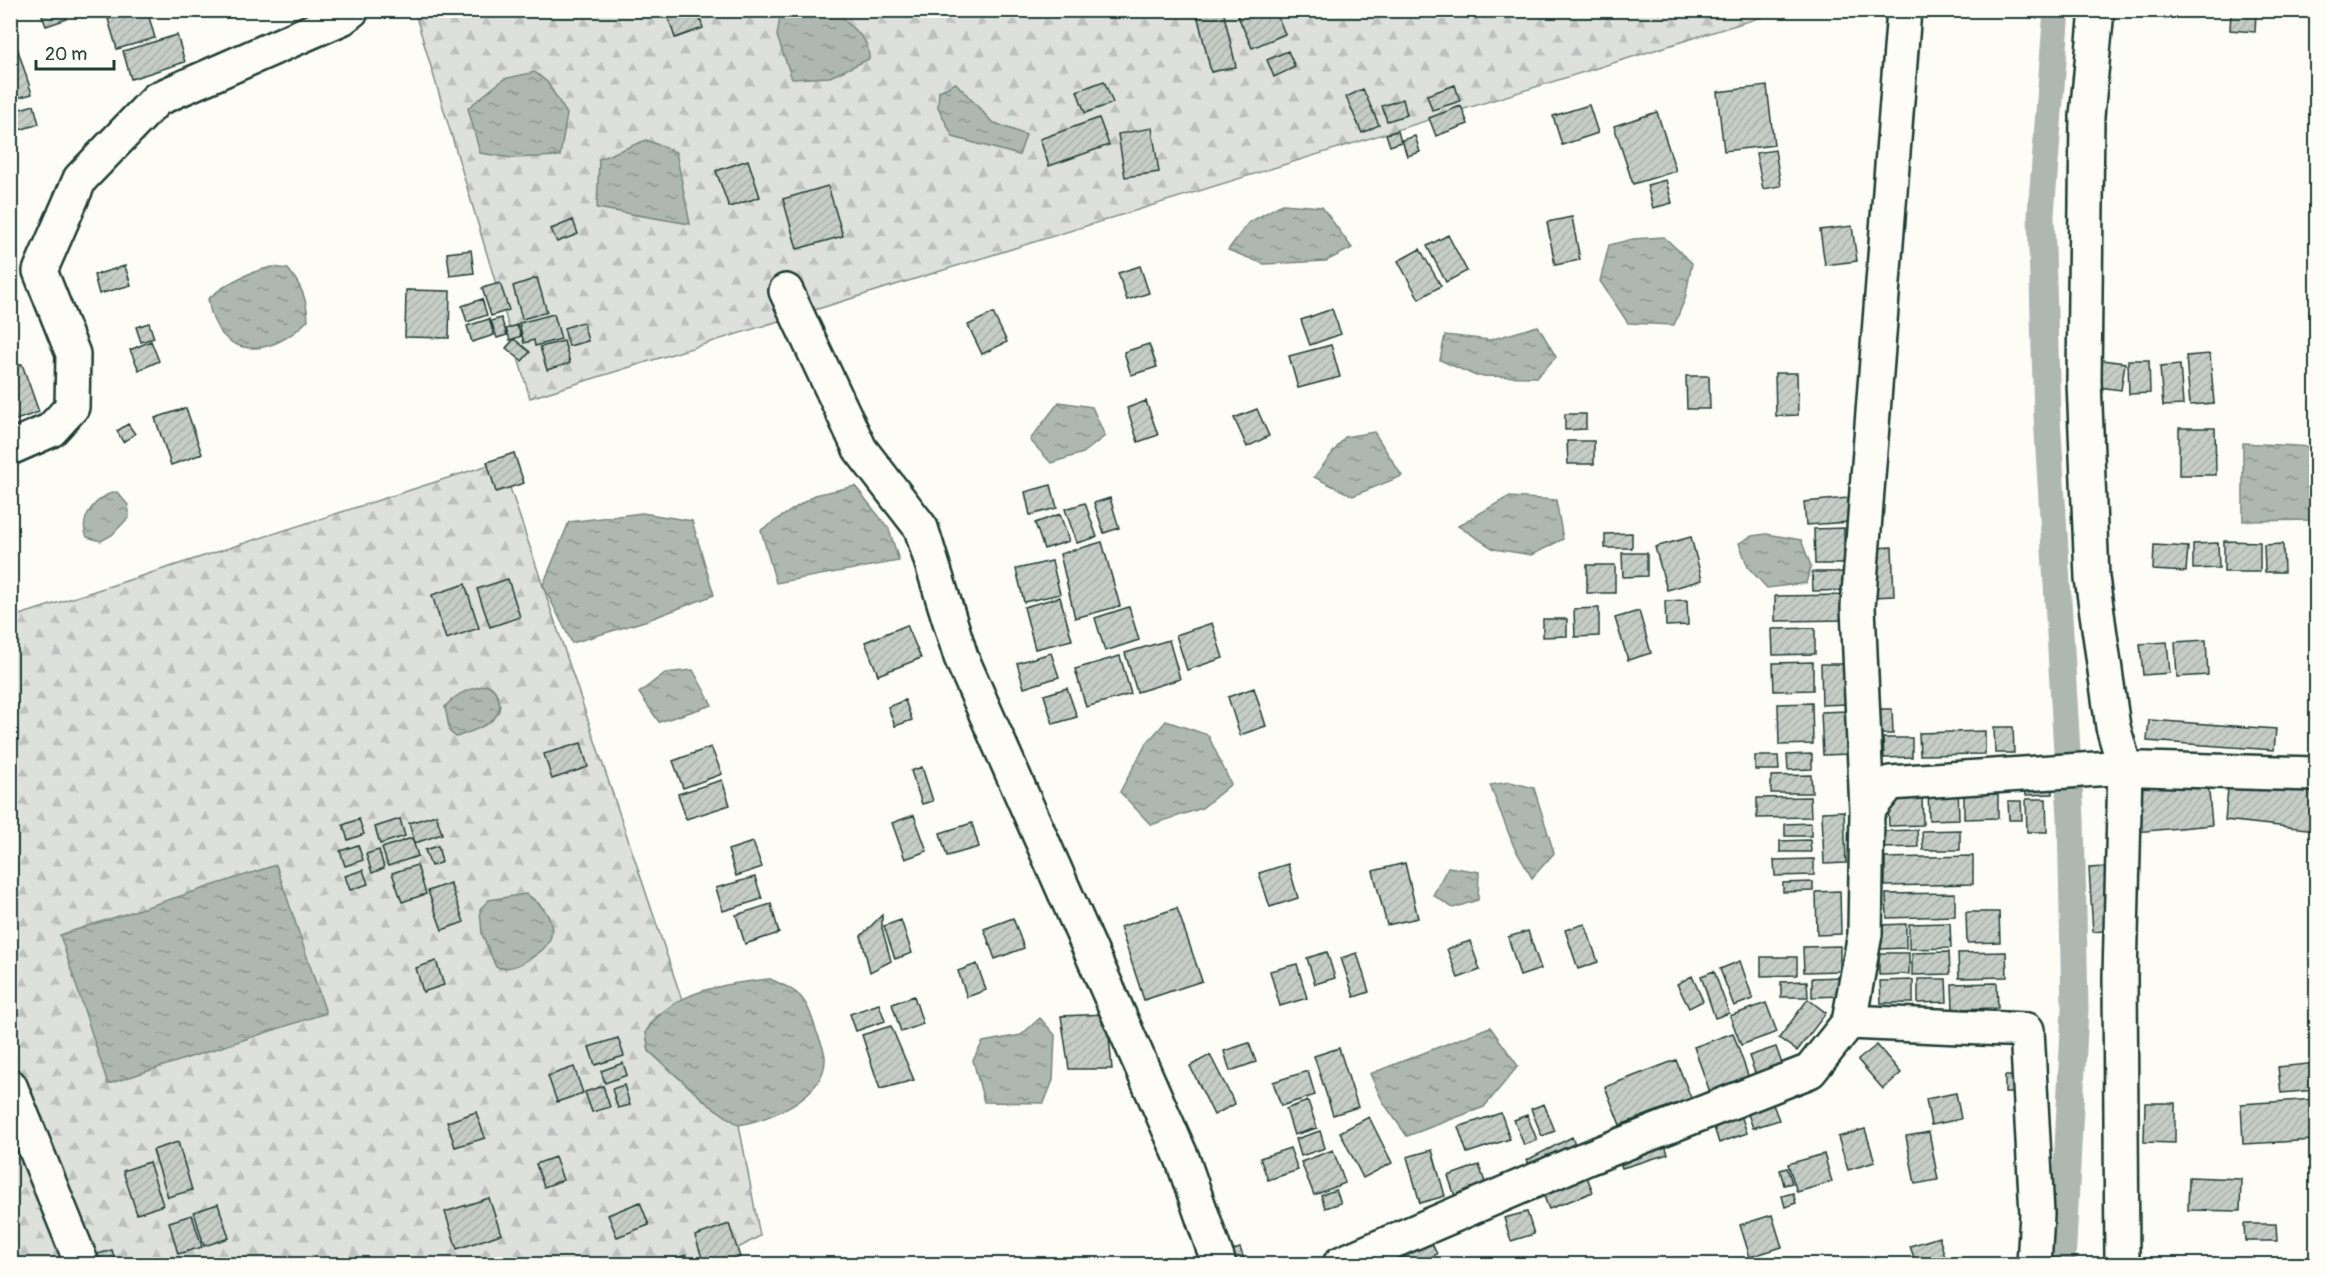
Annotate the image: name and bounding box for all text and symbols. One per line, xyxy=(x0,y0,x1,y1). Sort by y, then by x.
scale bar xyxy=(36,33,114,71)
text: 20 m xyxy=(45,43,87,66)

